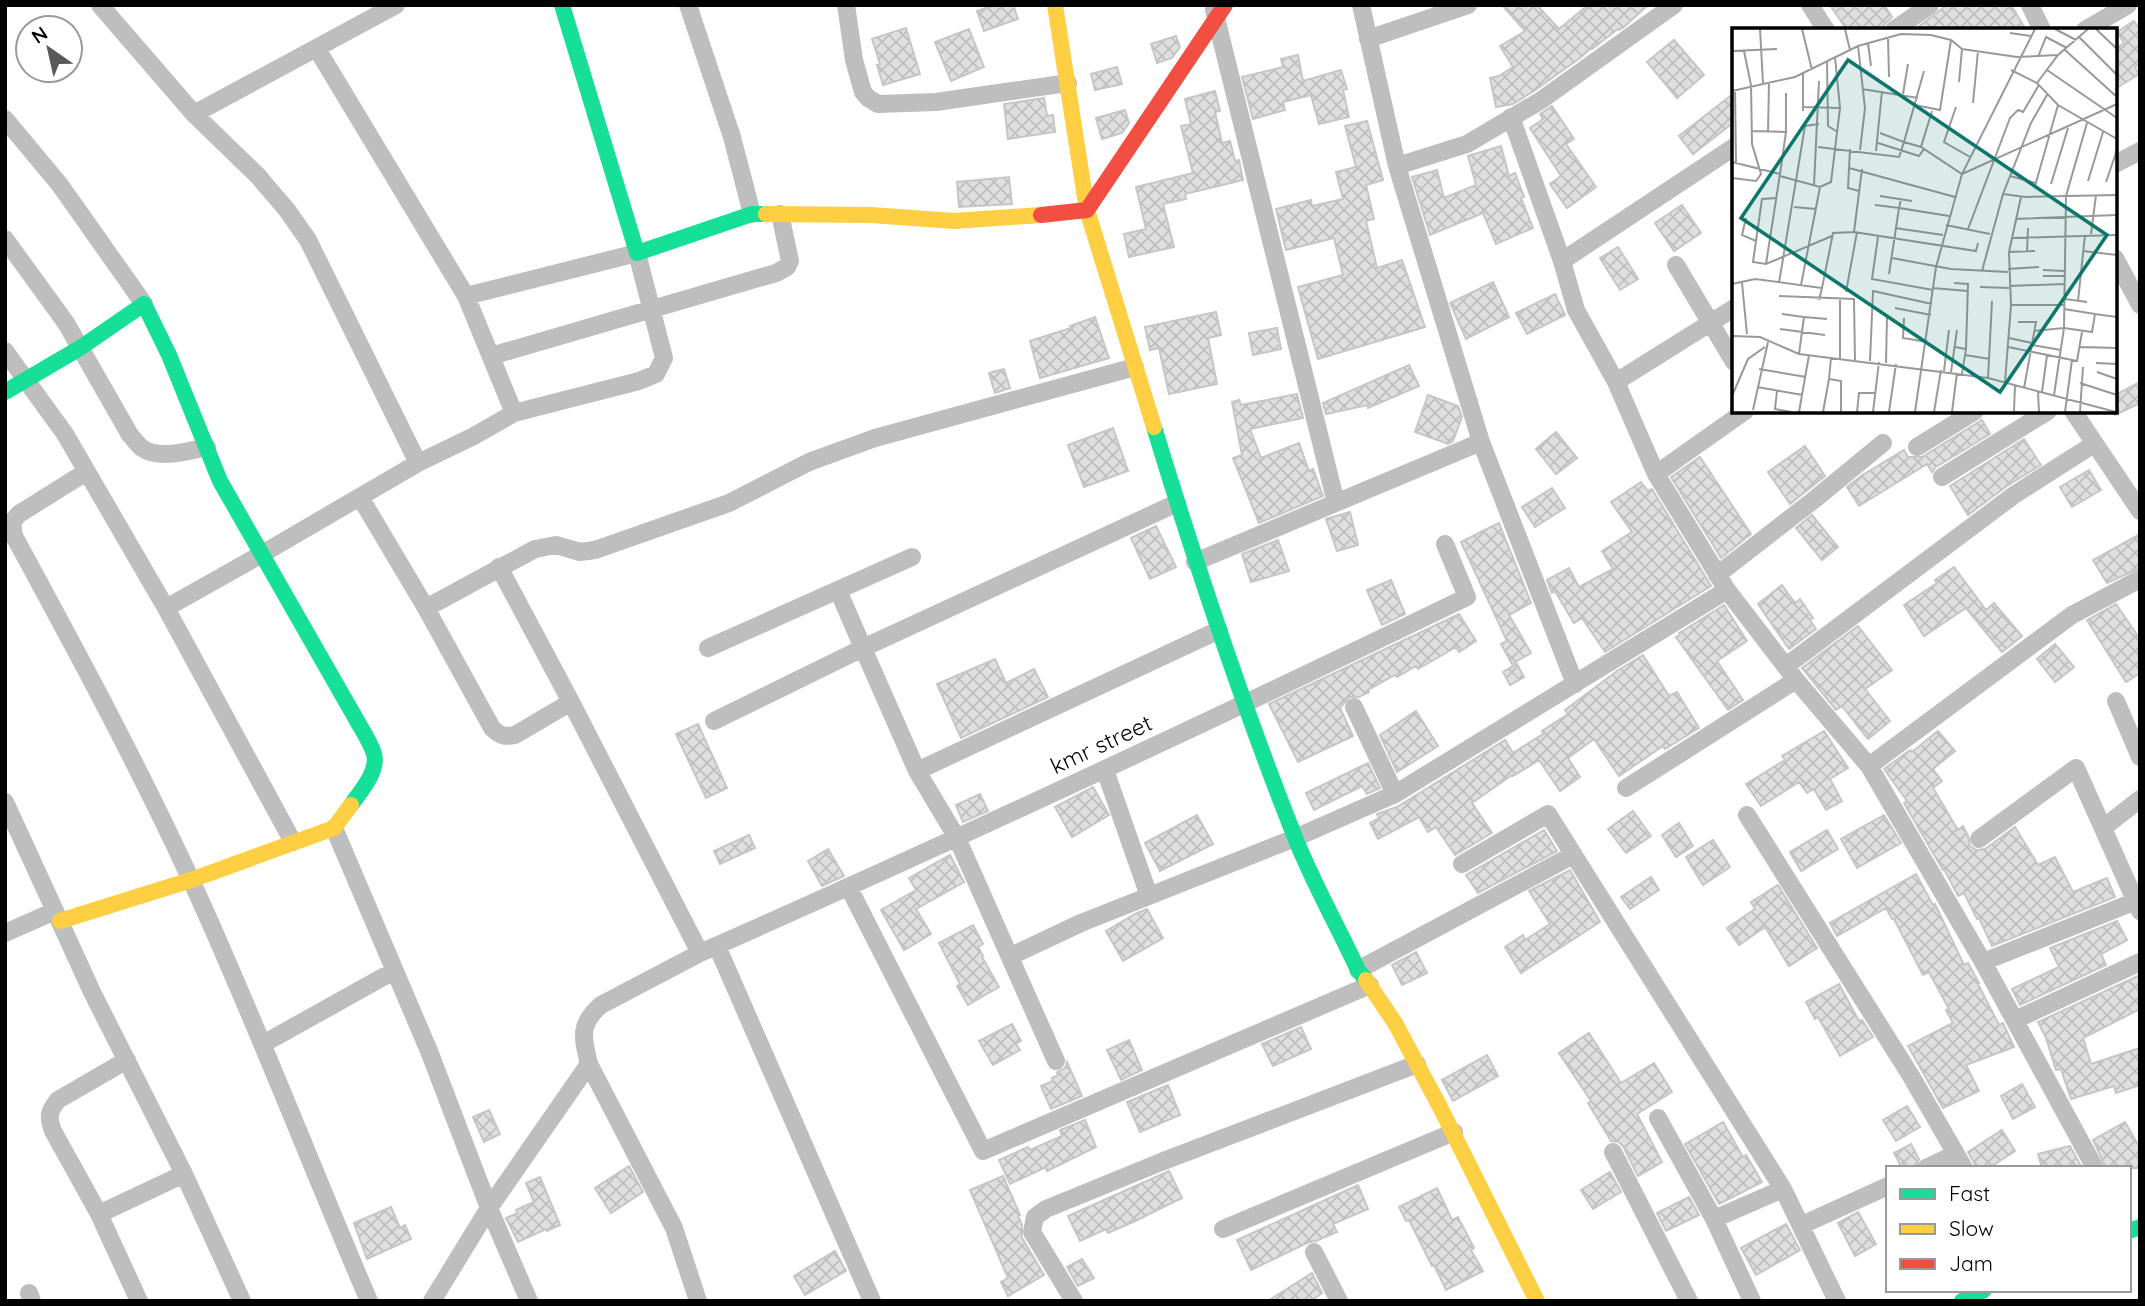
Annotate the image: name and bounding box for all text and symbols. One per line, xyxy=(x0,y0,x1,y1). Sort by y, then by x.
north arrow xyxy=(14,14,84,84)
text: N xyxy=(27,21,52,49)
inset map xyxy=(1732,28,2117,413)
street label: kmr street xyxy=(1045,708,1157,780)
legend xyxy=(1886,1166,2131,1292)
text: Fast xyxy=(1949,1180,1990,1206)
text: Slow xyxy=(1949,1215,1994,1241)
text: Jam xyxy=(1949,1250,1993,1276)

